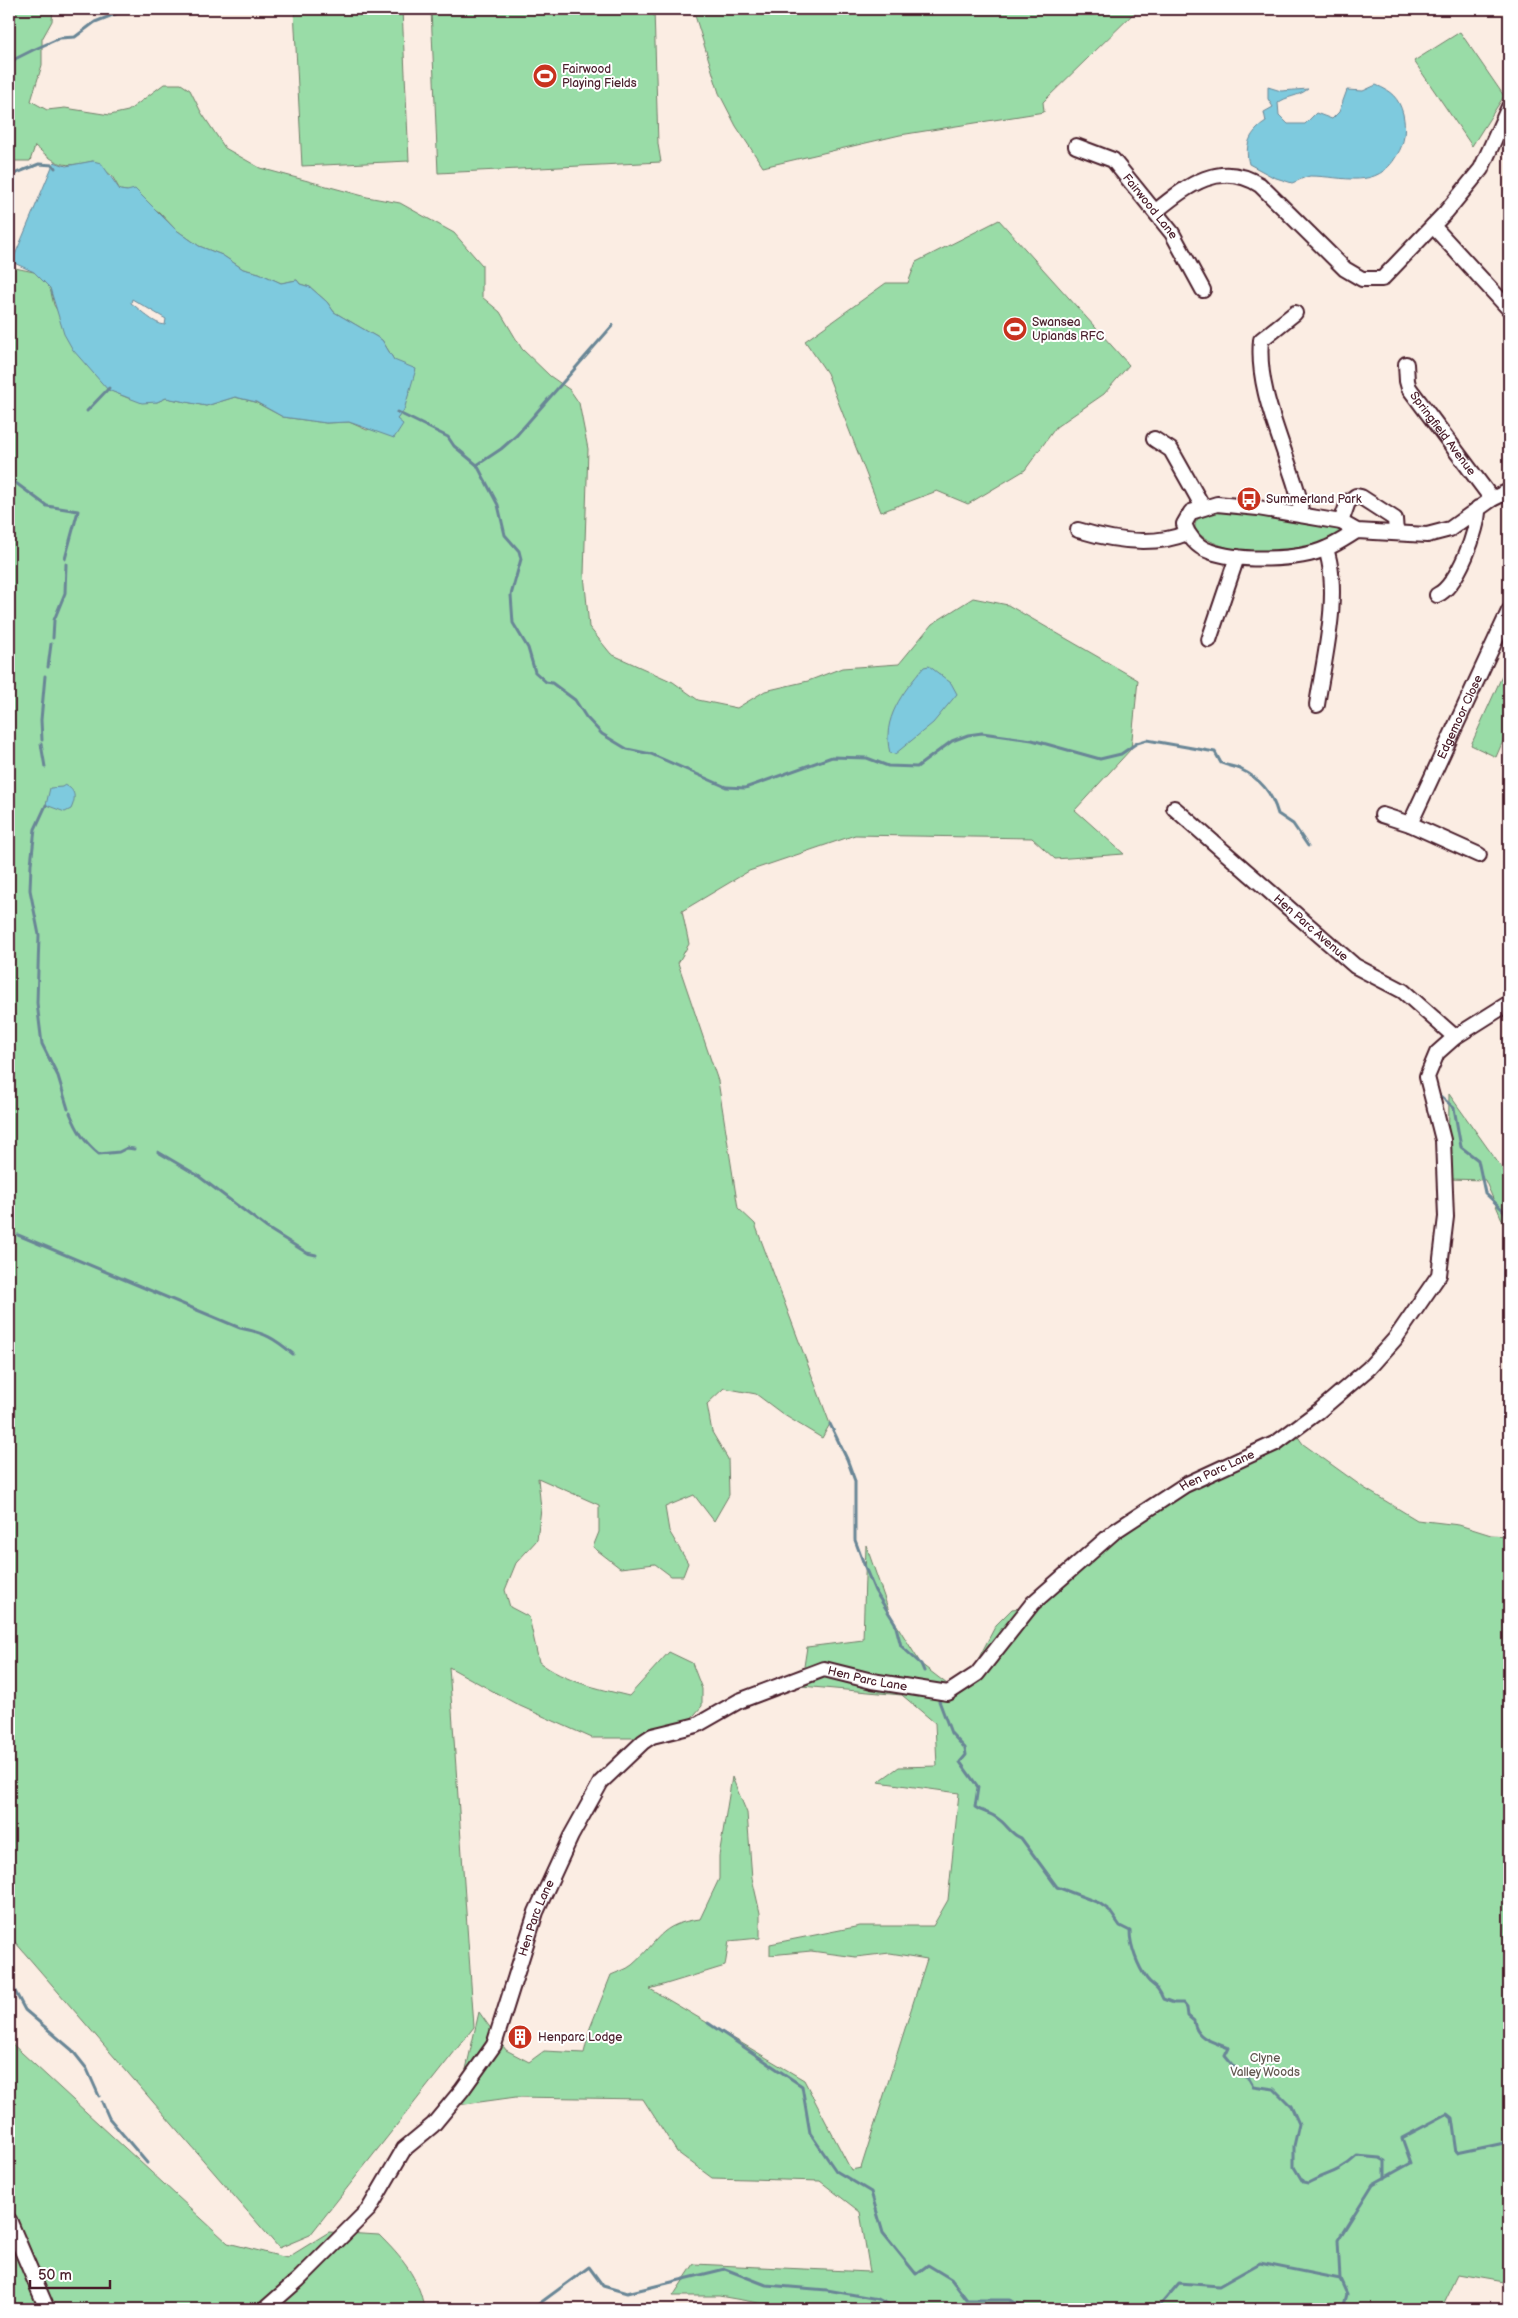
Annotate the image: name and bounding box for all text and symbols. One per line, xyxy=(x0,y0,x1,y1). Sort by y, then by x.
place label: Fairwood Playing Fields xyxy=(562,62,637,91)
sports icon: Fairwood Playing Fields xyxy=(532,63,558,89)
street label: Fairwood Lane xyxy=(1119,170,1181,241)
place label: Swansea Uplands RFC xyxy=(1032,315,1105,344)
sports icon: Swansea Uplands RFC xyxy=(1002,316,1028,342)
street label: Springfield Avenue xyxy=(1407,388,1479,478)
bus stop icon: Summerland Park xyxy=(1236,486,1262,512)
place label: Summerland Park xyxy=(1266,492,1362,507)
street label: Edgemoor Close xyxy=(1434,673,1486,761)
street label: Hen Parc Avenue xyxy=(1271,891,1351,964)
street label: Hen Parc Lane xyxy=(1177,1447,1257,1494)
street label: Hen Parc Lane xyxy=(826,1663,908,1694)
street label: Hen Parc Lane xyxy=(515,1877,557,1958)
building icon: Henparc Lodge xyxy=(507,2024,533,2050)
place label: Henparc Lodge xyxy=(538,2030,622,2045)
park label: Clyne Valley Woods xyxy=(1230,2051,1300,2080)
scale bar xyxy=(30,2258,110,2290)
text: 50 m xyxy=(38,2266,72,2285)

